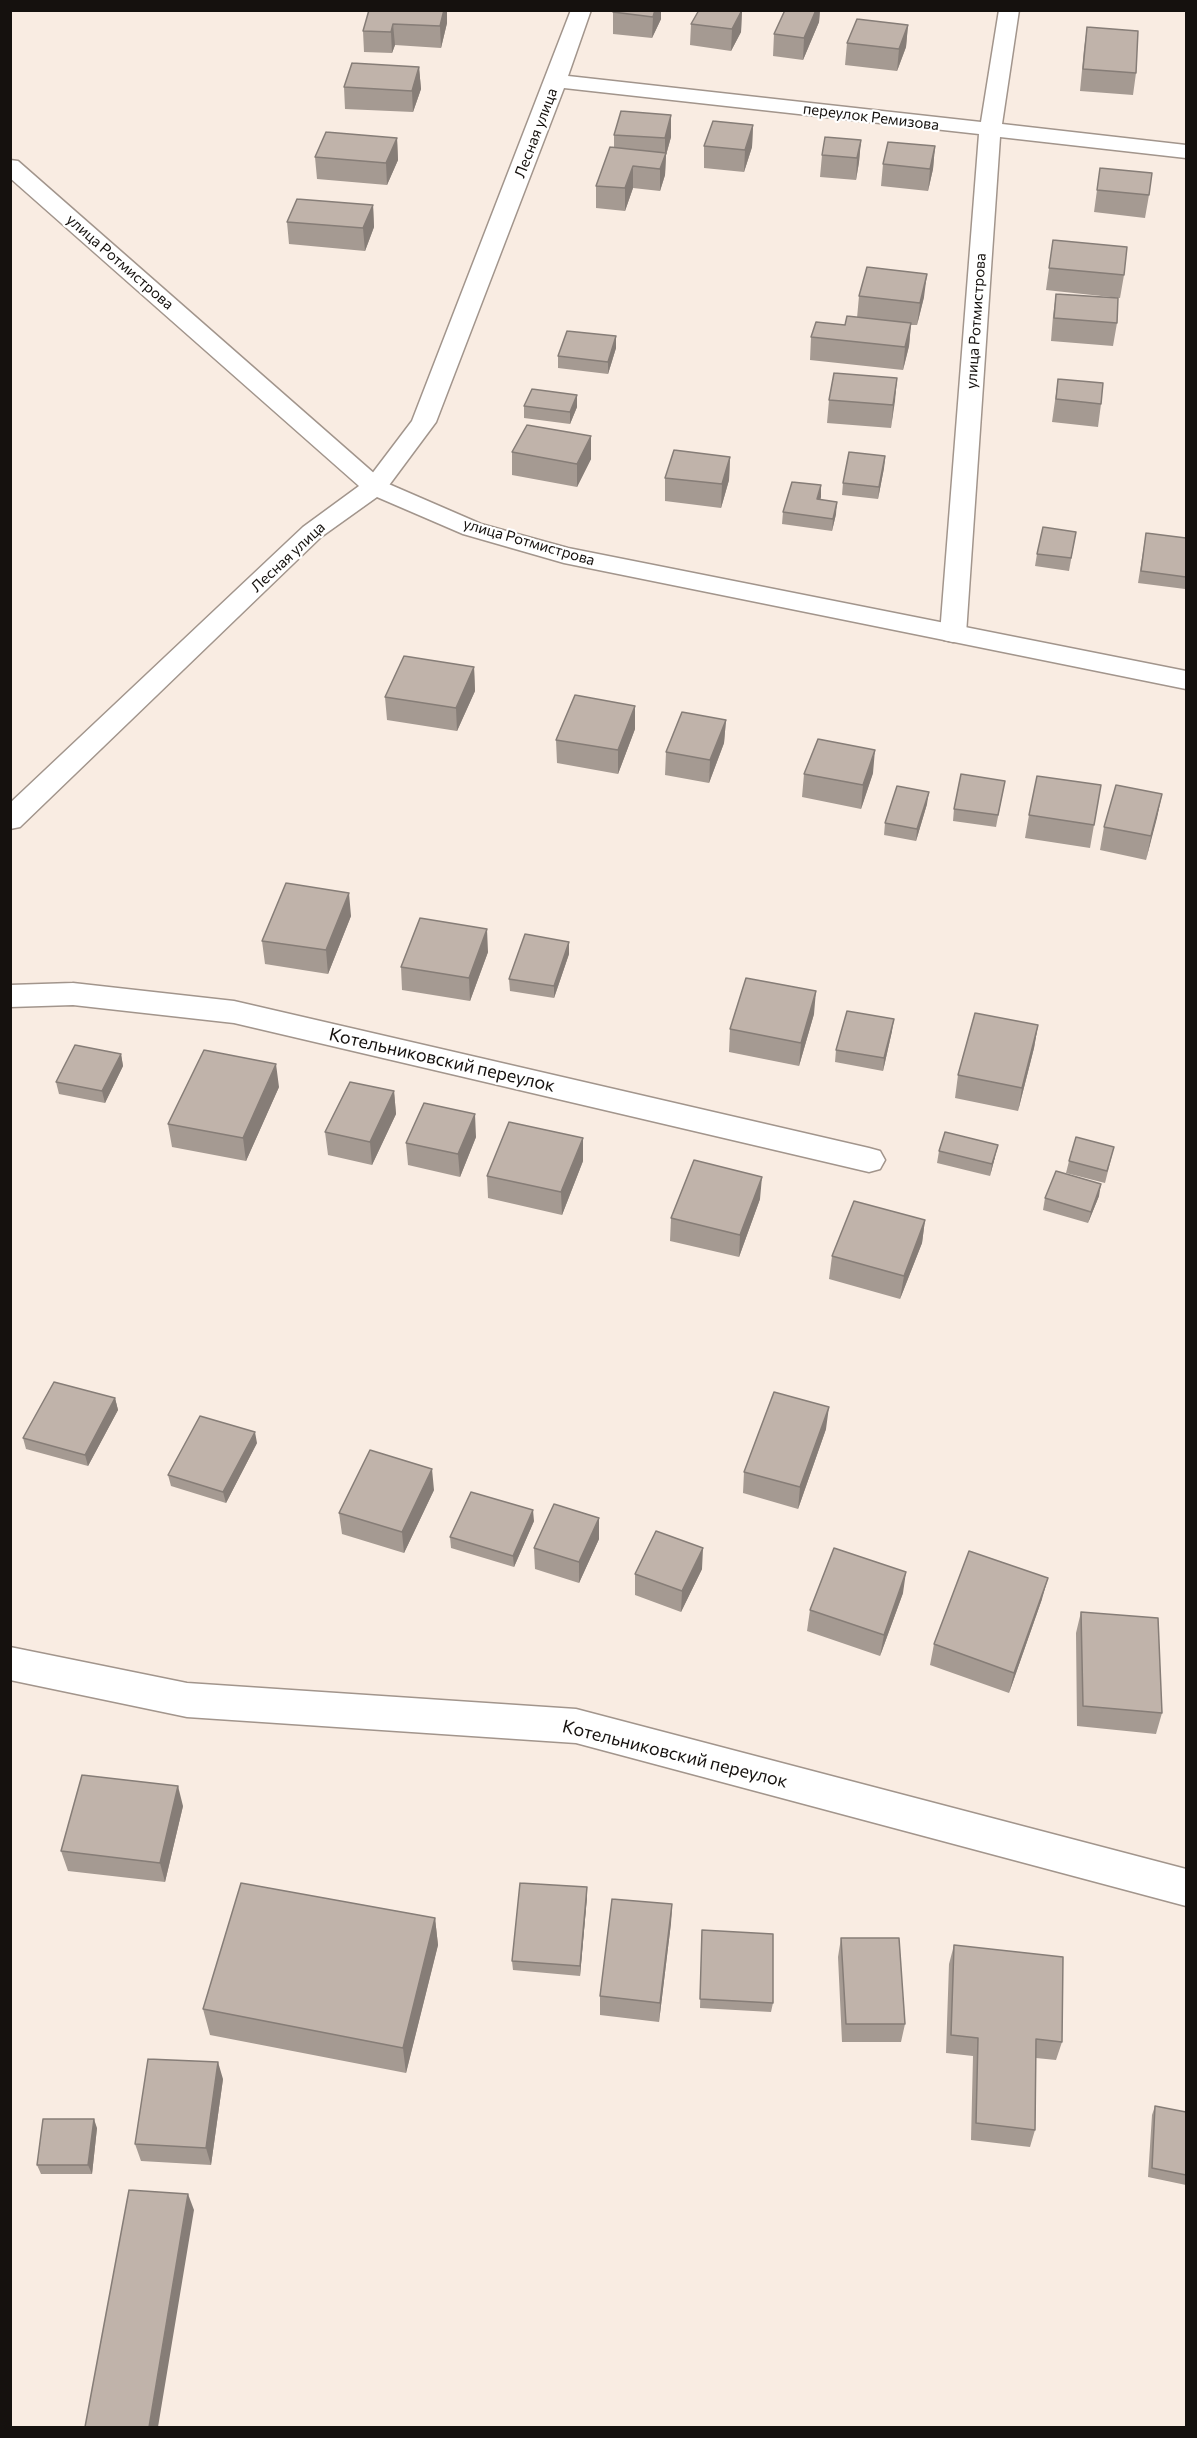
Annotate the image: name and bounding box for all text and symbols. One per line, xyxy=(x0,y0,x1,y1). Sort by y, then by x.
street label: Лесная улица xyxy=(511,86,561,180)
street label: переулок Ремизова xyxy=(802,100,940,134)
street label: улица Ротмистрова xyxy=(63,211,177,313)
street label: улица Ротмистрова xyxy=(962,252,990,390)
street label: улица Ротмистрова xyxy=(461,515,597,569)
street label: Лесная улица xyxy=(247,518,329,596)
street label: Котельниковский переулок xyxy=(327,1023,557,1097)
street label: Котельниковский переулок xyxy=(560,1716,790,1792)

